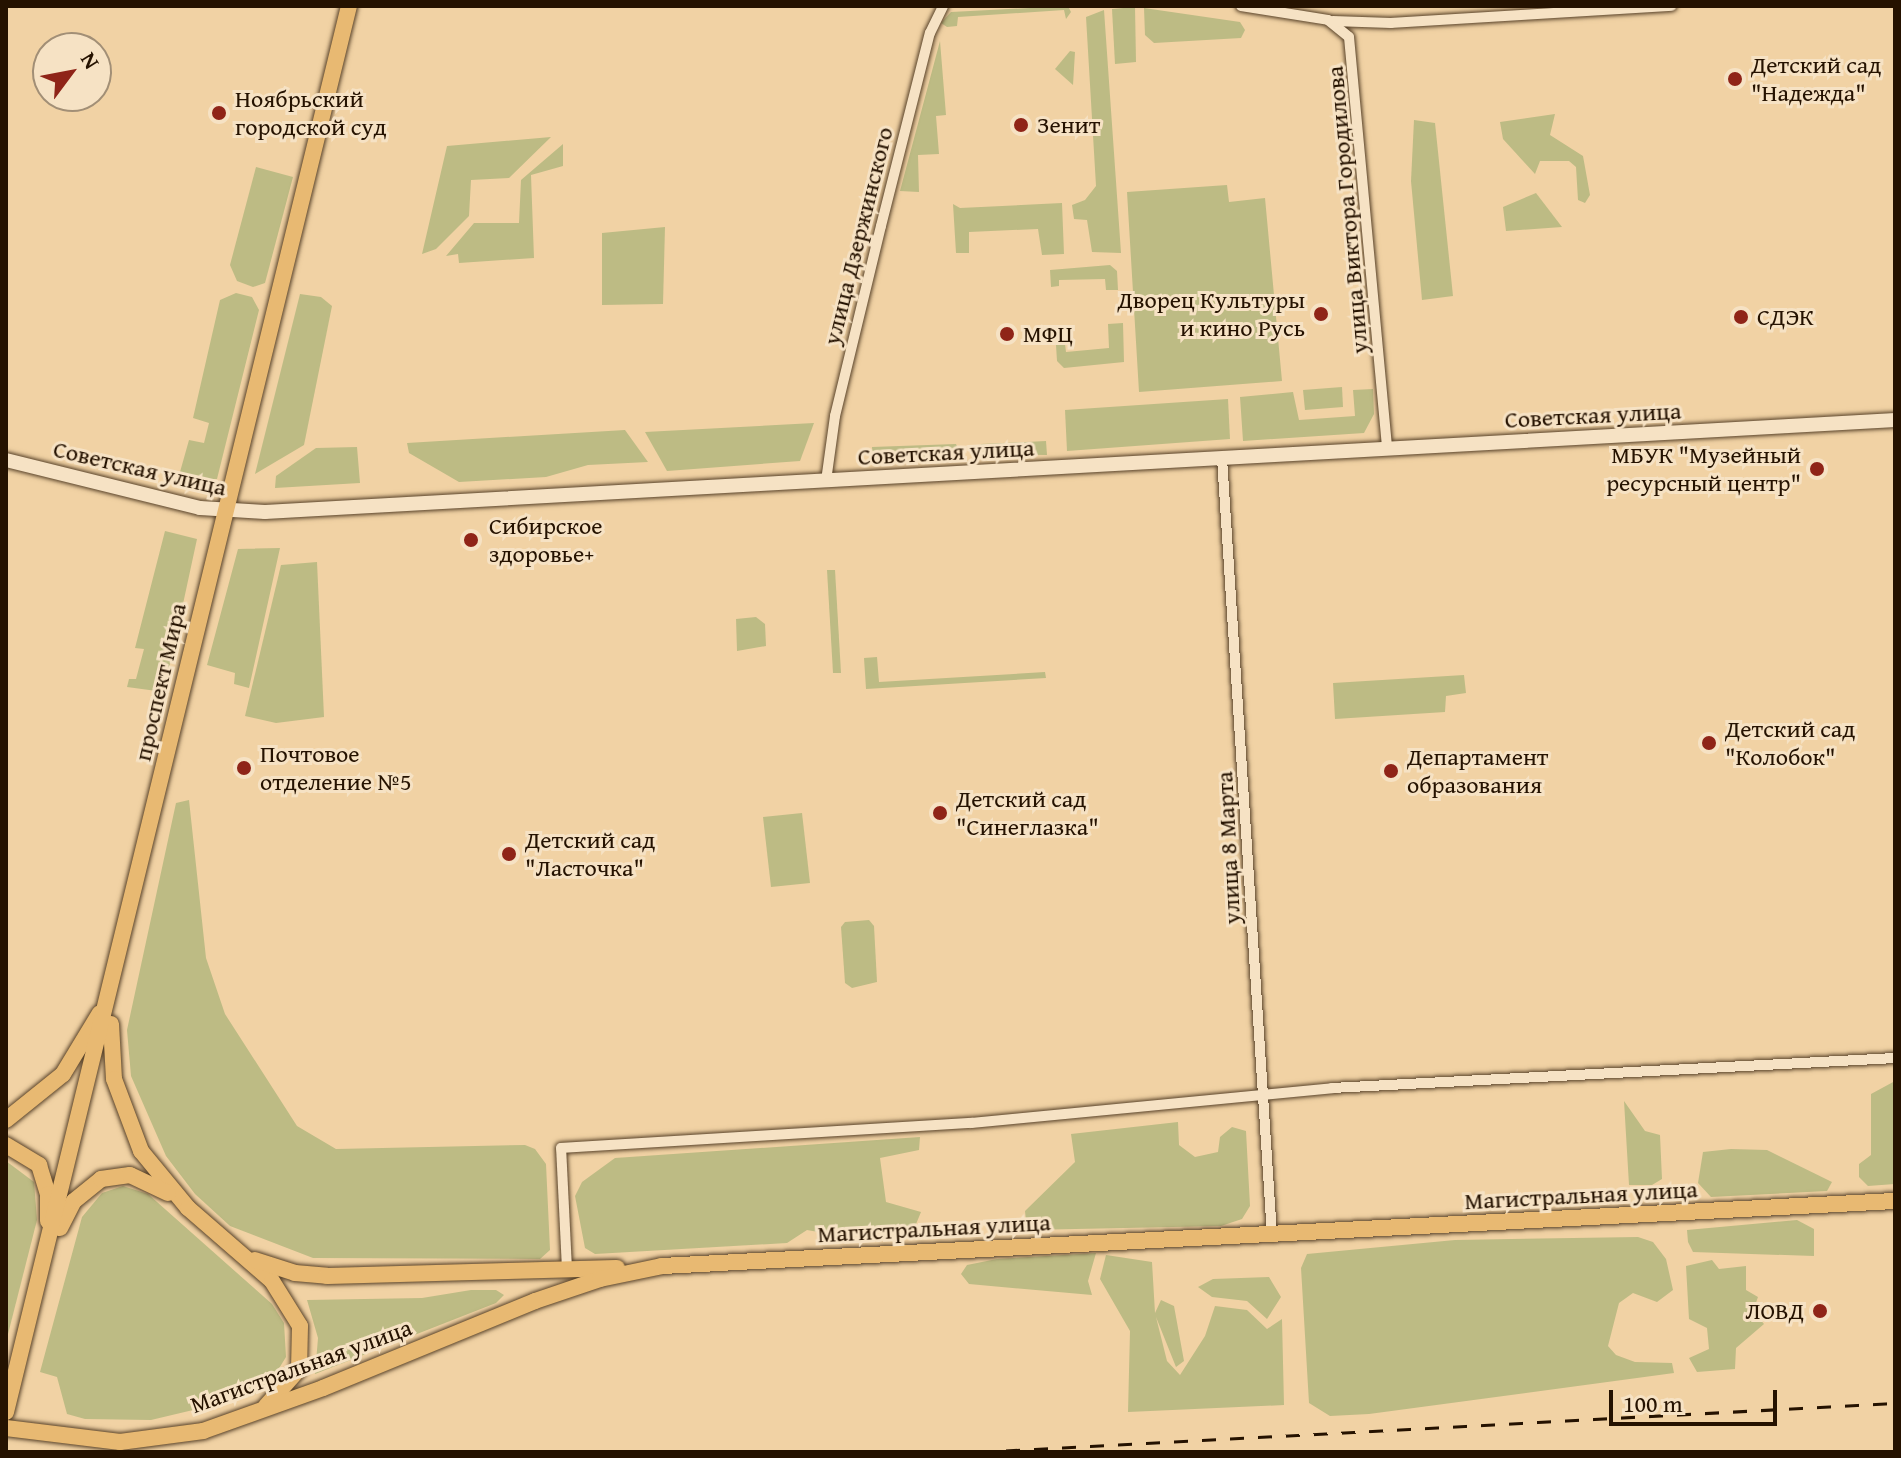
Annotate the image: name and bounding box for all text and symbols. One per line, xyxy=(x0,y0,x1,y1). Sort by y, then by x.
north arrow xyxy=(32,32,112,112)
text: N xyxy=(73,46,108,75)
place label: Детский сад "Надежда" xyxy=(1751,51,1881,107)
street label: улица Виктора Городилова xyxy=(1320,65,1374,355)
marker: Детский сад "Надежда" xyxy=(1726,70,1744,88)
place label: Ноябрьский городской суд xyxy=(235,85,387,141)
marker: Ноябрьский городской суд xyxy=(210,104,228,122)
place label: Зенит xyxy=(1037,111,1100,139)
marker: Зенит xyxy=(1012,116,1030,134)
street label: улица Дзержинского xyxy=(817,124,899,348)
place label: Дворец Культуры и кино Русь xyxy=(1117,286,1305,342)
place label: СДЭК xyxy=(1757,303,1814,331)
marker: Дворец Культуры и кино Русь xyxy=(1312,305,1330,323)
marker: СДЭК xyxy=(1732,308,1750,326)
place label: МФЦ xyxy=(1023,320,1073,348)
marker: МФЦ xyxy=(998,325,1016,343)
street label: Советская улица xyxy=(1504,396,1682,434)
street label: Советская улица xyxy=(857,433,1035,471)
street label: Советская улица xyxy=(51,434,229,502)
place label: МБУК "Музейный ресурсный центр" xyxy=(1606,441,1801,497)
marker: МБУК "Музейный ресурсный центр" xyxy=(1808,460,1826,478)
place label: Сибирское здоровье+ xyxy=(489,512,603,568)
marker: Сибирское здоровье+ xyxy=(460,529,482,551)
street label: проспект Мира xyxy=(128,600,192,764)
place label: Детский сад "Колобок" xyxy=(1725,715,1855,771)
marker: Детский сад "Колобок" xyxy=(1700,734,1718,752)
place label: Почтовое отделение №5 xyxy=(260,740,412,796)
place label: Департамент образования xyxy=(1407,743,1548,799)
marker: Почтовое отделение №5 xyxy=(235,759,253,777)
marker: Департамент образования xyxy=(1382,762,1400,780)
street label: улица 8 Марта xyxy=(1210,771,1246,925)
place label: Детский сад "Синеглазка" xyxy=(956,785,1099,841)
marker: Детский сад "Синеглазка" xyxy=(931,804,949,822)
place label: Детский сад "Ласточка" xyxy=(525,826,655,882)
marker: Детский сад "Ласточка" xyxy=(500,845,518,863)
street label: Магистральная улица xyxy=(1464,1175,1698,1215)
street label: Магистральная улица xyxy=(817,1208,1051,1248)
place label: ЛОВД xyxy=(1745,1297,1804,1325)
marker: ЛОВД xyxy=(1811,1302,1829,1320)
street label: Магистральная улица xyxy=(186,1313,416,1419)
scale bar xyxy=(1613,1374,1781,1424)
text: 100 m xyxy=(1623,1386,1683,1421)

